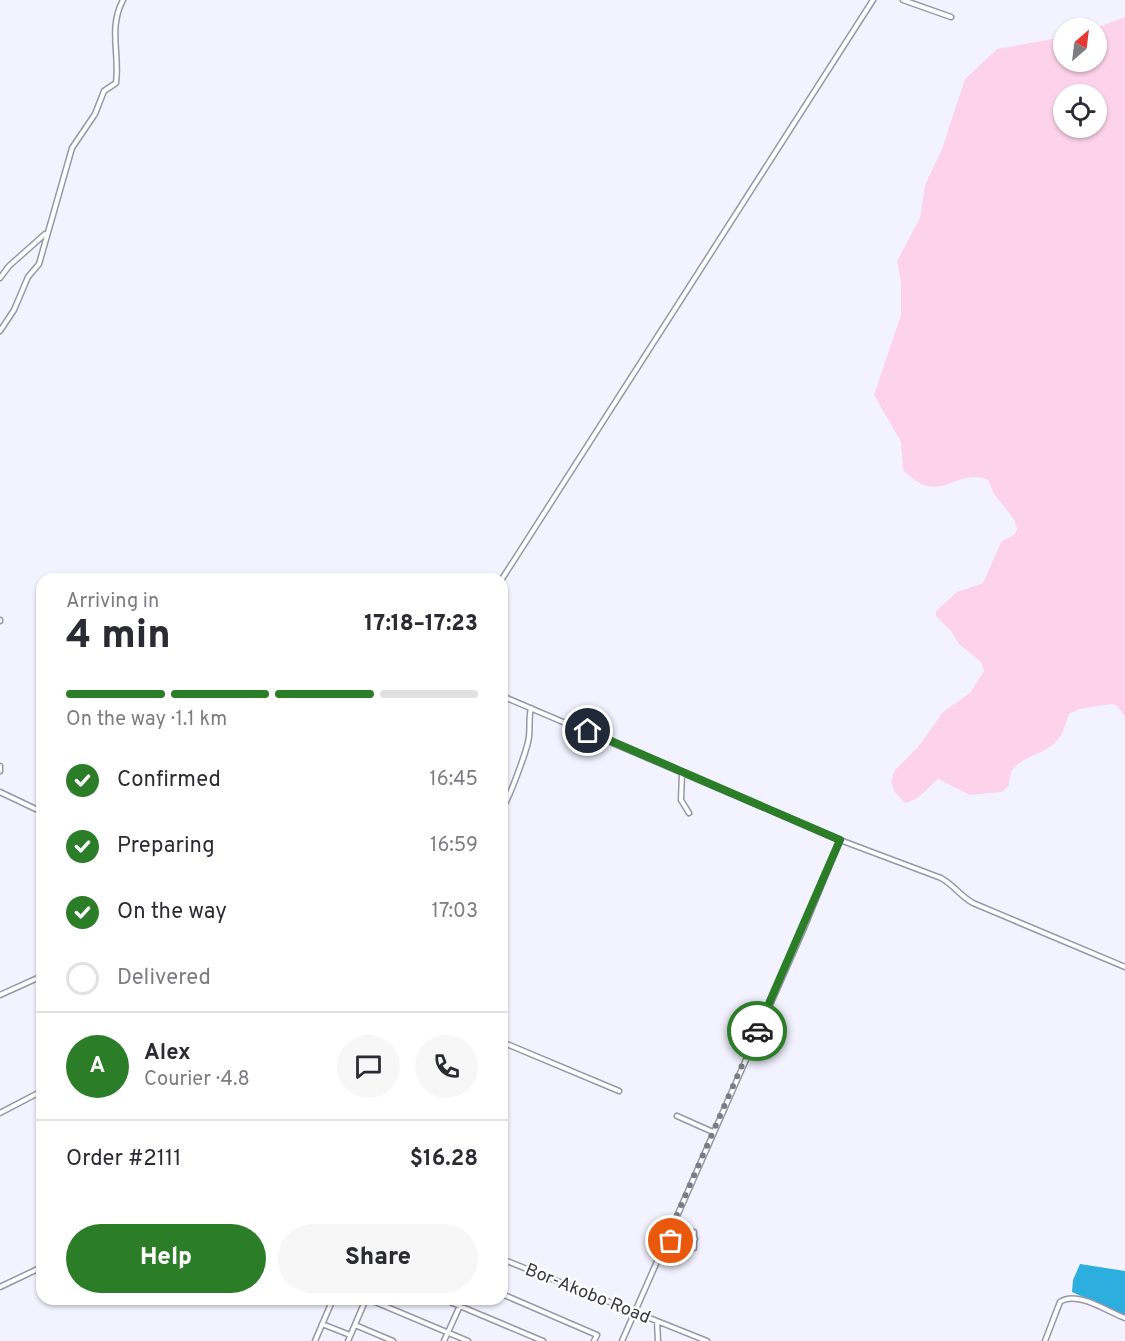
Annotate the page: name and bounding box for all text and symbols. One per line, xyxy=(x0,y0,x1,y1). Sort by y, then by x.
north arrow xyxy=(1053,18,1107,72)
map controls xyxy=(1053,18,1107,138)
button: locate xyxy=(1053,84,1107,138)
text: Arriving in xyxy=(66,589,159,615)
text: 17:18–17:23 xyxy=(364,611,478,638)
text: 4 min xyxy=(66,613,171,662)
pin xyxy=(562,705,613,756)
text: On the way · 1.1 km xyxy=(66,707,227,733)
icon: home xyxy=(571,714,604,747)
icon: check xyxy=(66,764,99,797)
text: Confirmed xyxy=(117,767,221,794)
text: 16:45 xyxy=(429,767,478,793)
icon: check xyxy=(66,830,99,863)
text: Preparing xyxy=(117,833,215,860)
text: 16:59 xyxy=(430,833,478,859)
icon: check xyxy=(66,896,99,929)
text: On the way xyxy=(117,899,227,926)
text: 17:03 xyxy=(432,899,478,925)
text: Delivered xyxy=(117,965,211,992)
courier xyxy=(727,1001,787,1061)
icon: car xyxy=(741,1015,774,1048)
button: chat xyxy=(337,1035,400,1098)
button: phone xyxy=(415,1035,478,1098)
text: Alex xyxy=(144,1040,191,1067)
text: A xyxy=(90,1053,105,1080)
text: Courier · 4.8 xyxy=(144,1067,250,1093)
text: Order #2111 xyxy=(66,1146,181,1173)
text: $16.28 xyxy=(410,1146,478,1173)
pin xyxy=(645,1215,696,1266)
button: Help xyxy=(66,1224,266,1293)
button: Share xyxy=(278,1224,478,1293)
icon: bag xyxy=(654,1224,687,1257)
street label: Bor-Akobo Road xyxy=(521,1259,653,1330)

